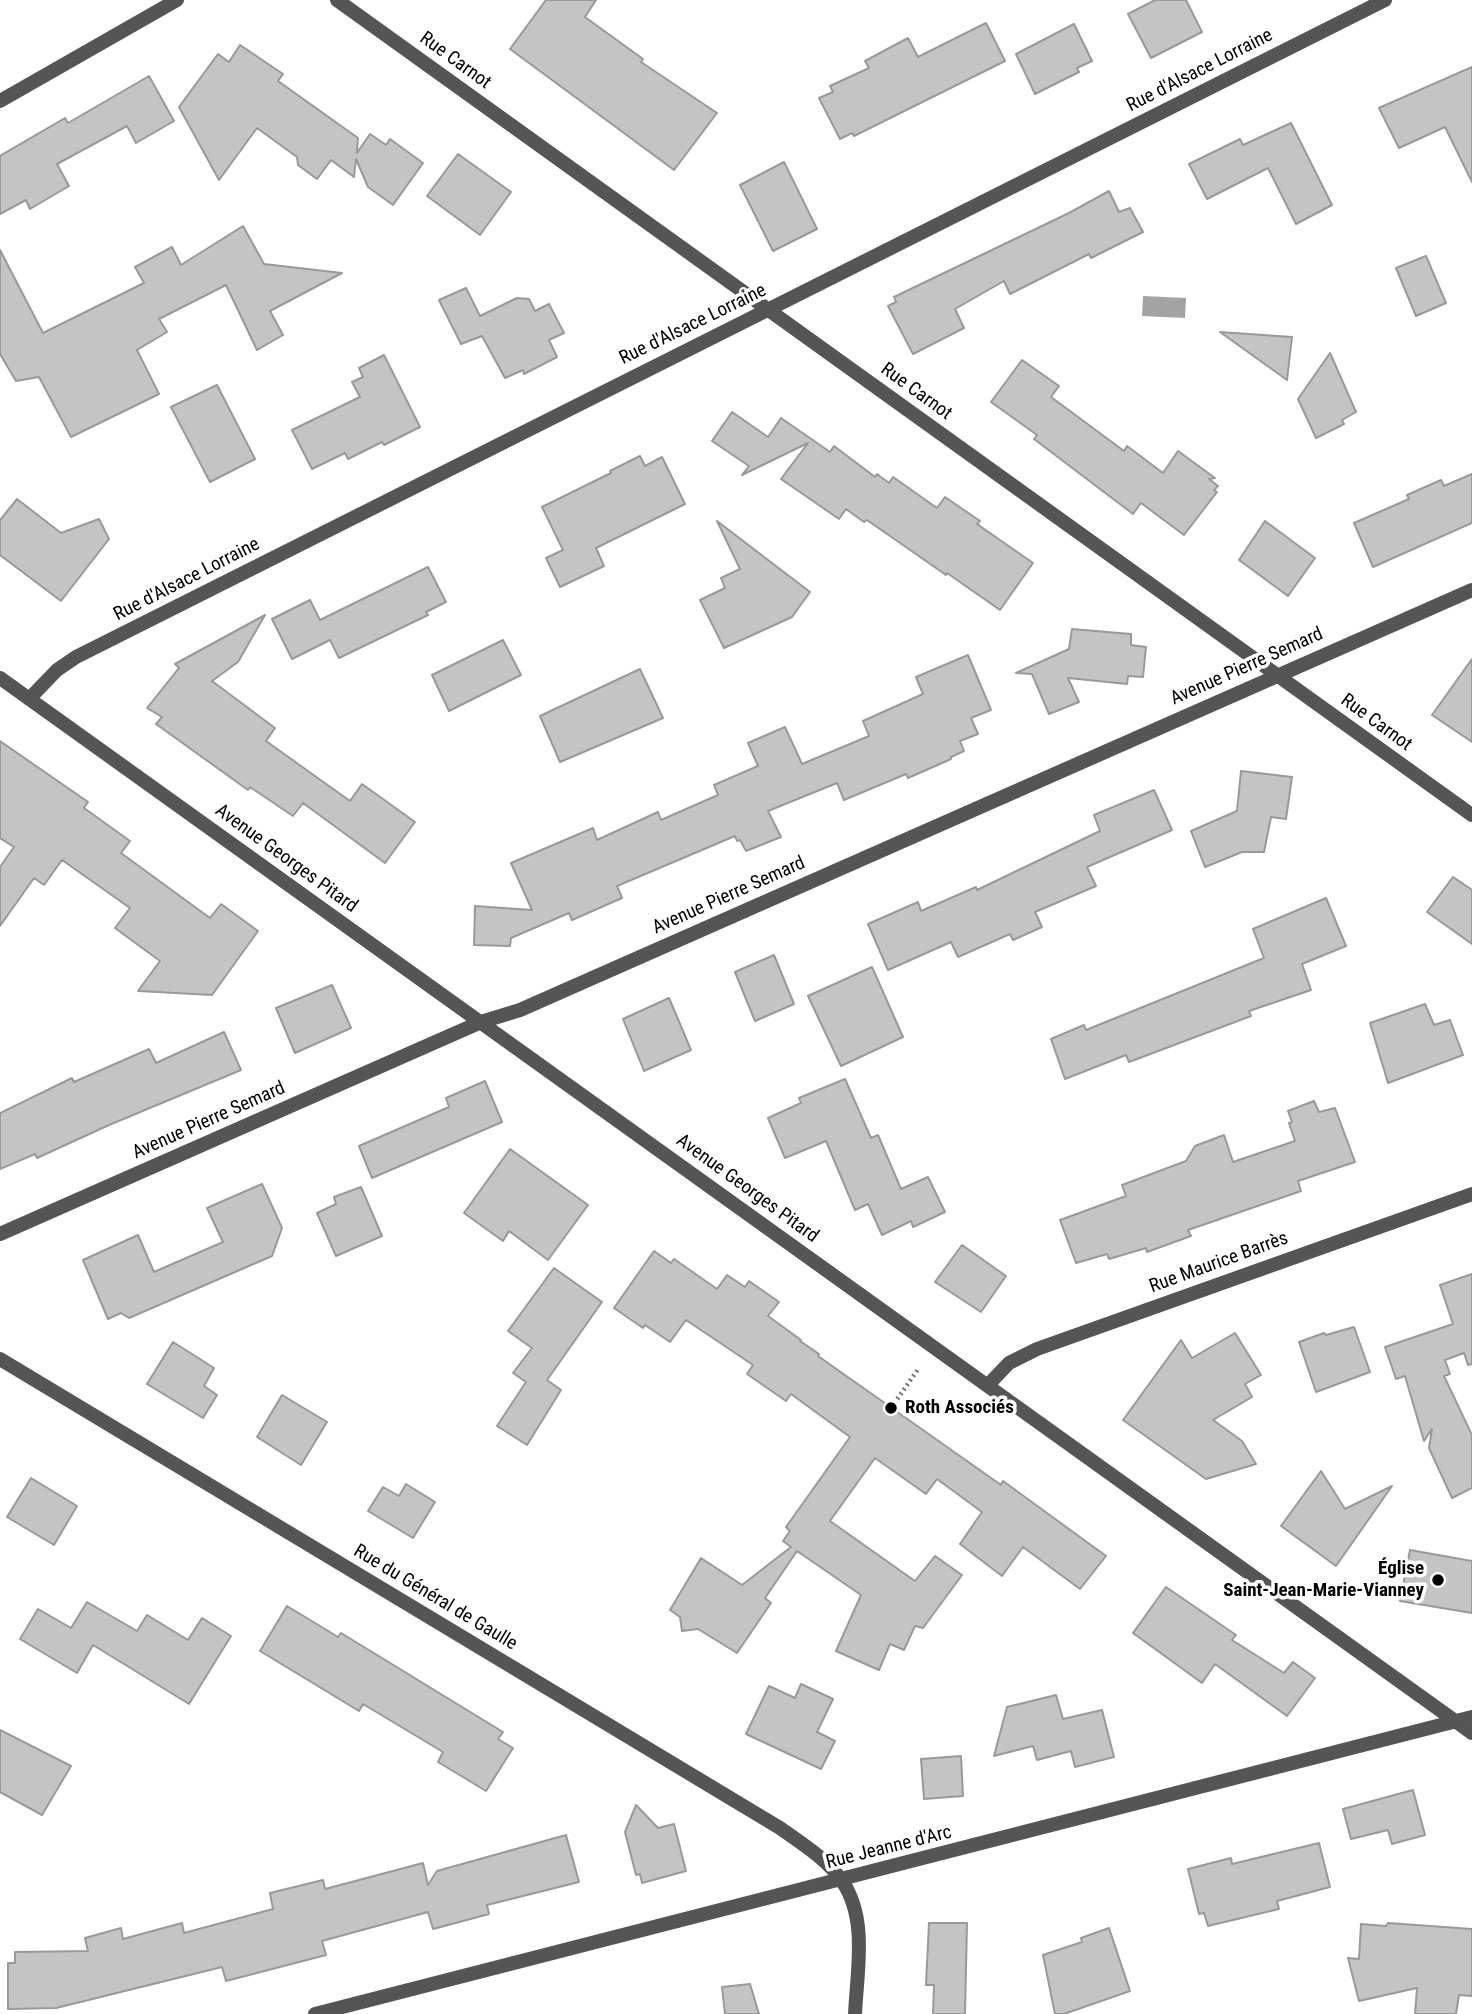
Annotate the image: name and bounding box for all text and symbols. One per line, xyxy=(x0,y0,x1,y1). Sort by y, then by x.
street label: Rue d'Alsace Lorraine xyxy=(1123,24,1277,118)
street label: Rue Carnot xyxy=(415,28,495,94)
street label: Rue d'Alsace Lorraine xyxy=(616,280,770,370)
street label: Rue Carnot xyxy=(876,359,956,425)
street label: Rue d'Alsace Lorraine xyxy=(110,533,264,627)
street label: Avenue Pierre Semard xyxy=(1167,623,1327,711)
street label: Rue Carnot xyxy=(1336,690,1416,756)
street label: Avenue Georges Pitard xyxy=(210,800,362,918)
street label: Avenue Pierre Semard xyxy=(649,852,809,940)
street label: Avenue Pierre Semard xyxy=(129,1077,289,1165)
street label: Avenue Georges Pitard xyxy=(671,1130,823,1248)
street label: Rue Maurice Barrès xyxy=(1147,1227,1291,1299)
place label: Roth Associés xyxy=(905,1397,1014,1419)
marker: Roth Associés xyxy=(883,1400,899,1416)
street label: Rue du Général de Gaulle xyxy=(349,1540,521,1656)
place label: Église Saint-Jean-Marie-Vianney xyxy=(1223,1558,1424,1602)
marker: Église Saint-Jean-Marie-Vianney xyxy=(1430,1572,1446,1588)
street label: Rue Jeanne d'Arc xyxy=(824,1821,954,1875)

